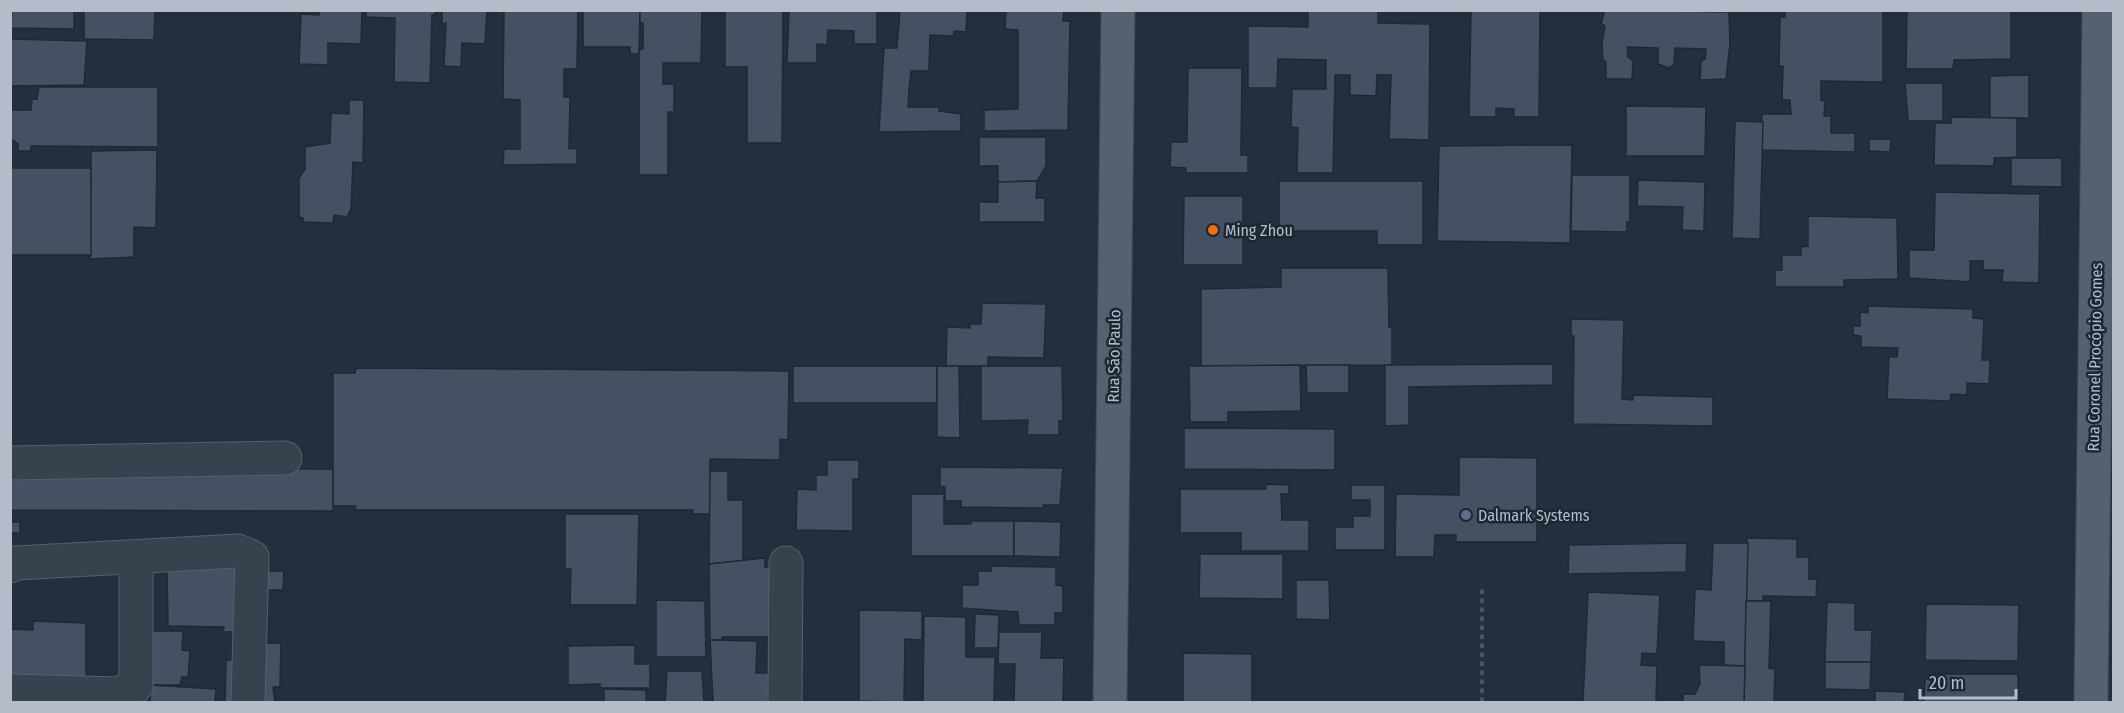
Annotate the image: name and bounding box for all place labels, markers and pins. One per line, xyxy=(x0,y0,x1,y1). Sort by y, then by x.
place label: Ming Zhou xyxy=(1225,221,1293,240)
marker: Ming Zhou xyxy=(1206,223,1220,237)
place label: Dalmark Systems xyxy=(1478,506,1590,525)
marker: Dalmark Systems xyxy=(1459,508,1473,522)

